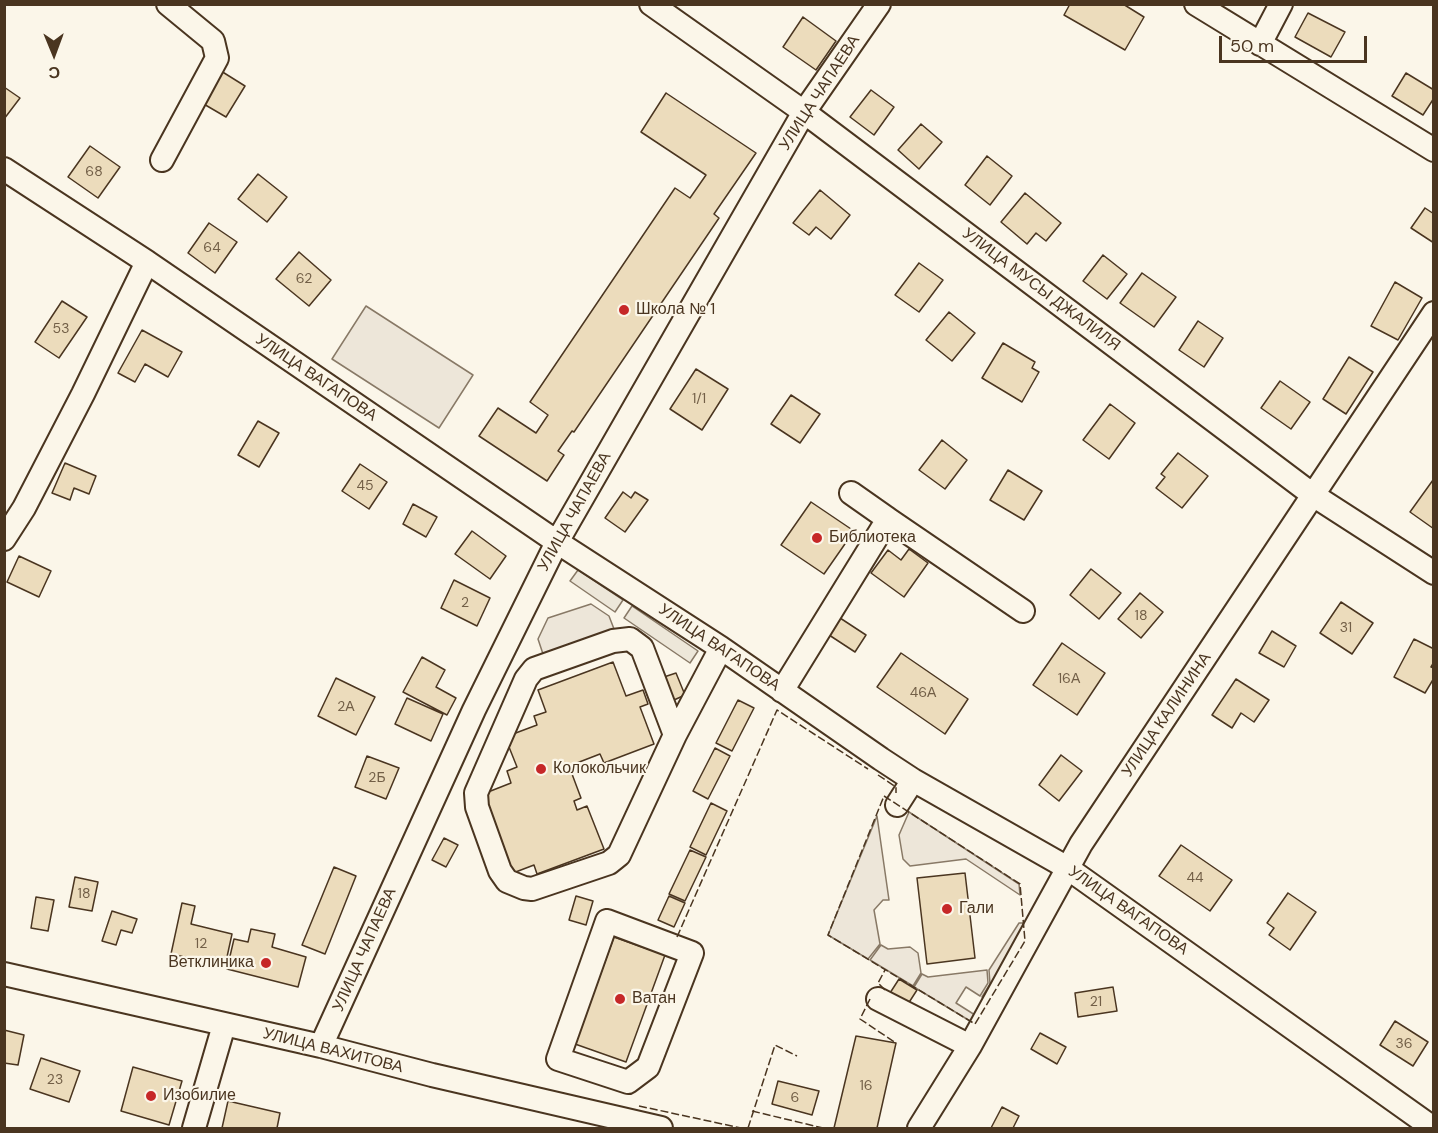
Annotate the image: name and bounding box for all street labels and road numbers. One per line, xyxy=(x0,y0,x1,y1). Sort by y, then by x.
street label: УЛИЦА ЧАПАЕВА xyxy=(776,32,864,154)
street label: УЛИЦА МУСЫ ДЖАЛИЛЯ xyxy=(958,224,1124,356)
street label: УЛИЦА ВАГАПОВА xyxy=(252,330,380,426)
street label: УЛИЦА ЧАПАЕВА xyxy=(534,449,616,575)
street label: УЛИЦА ВАГАПОВА xyxy=(655,600,783,696)
street label: УЛИЦА КАЛИНИНА xyxy=(1118,649,1216,781)
street label: УЛИЦА ВАГАПОВА xyxy=(1064,862,1192,960)
street label: УЛИЦА ЧАПАЕВА xyxy=(329,885,401,1015)
street label: УЛИЦА ВАХИТОВА xyxy=(261,1024,405,1078)

